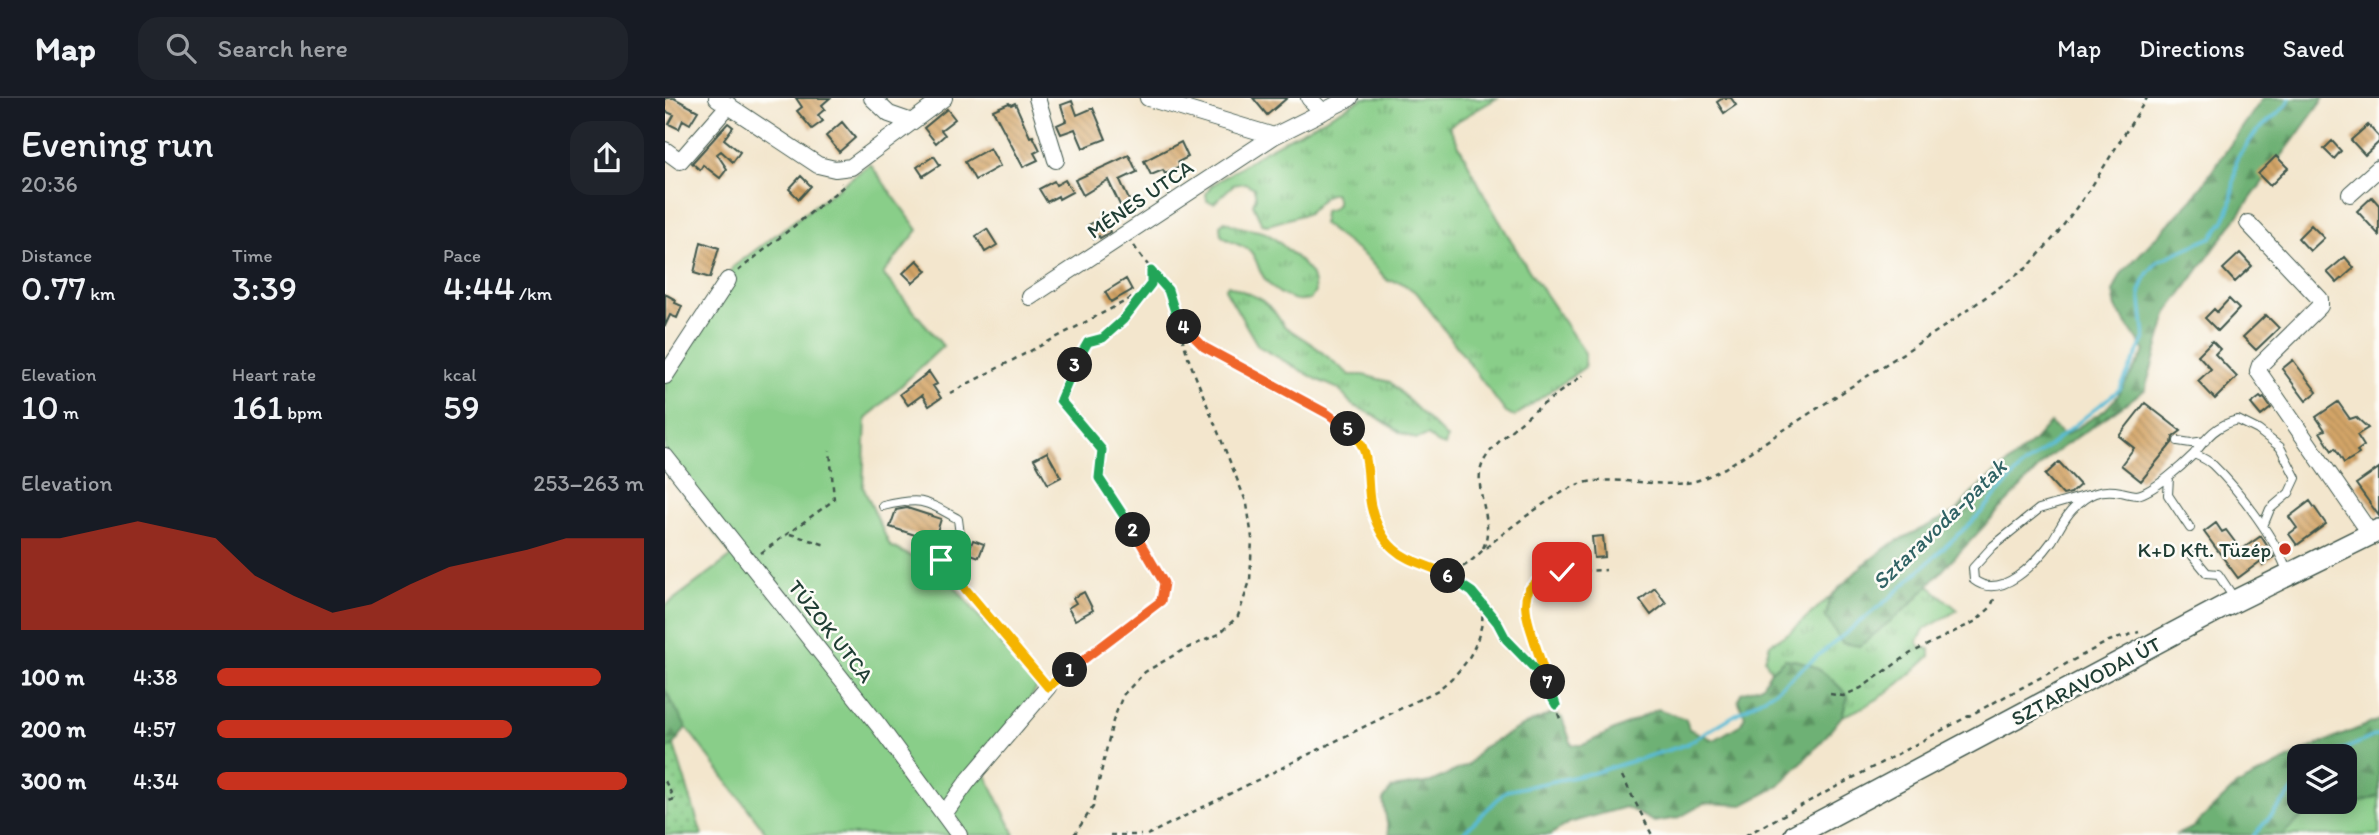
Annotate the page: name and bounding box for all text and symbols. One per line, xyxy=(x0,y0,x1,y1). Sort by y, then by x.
search box xyxy=(138,17,628,80)
text: Map xyxy=(35,29,96,68)
icon: search xyxy=(162,29,200,67)
text: Search here xyxy=(218,32,348,64)
text: Map xyxy=(2057,34,2101,63)
text: Directions xyxy=(2139,34,2245,63)
text: Saved xyxy=(2283,34,2344,63)
text: Evening run xyxy=(21,121,214,167)
button: share xyxy=(570,121,644,195)
street label: MÉNES UTCA xyxy=(1082,154,1198,244)
text: 20:36 xyxy=(21,170,78,198)
text: Distance xyxy=(21,244,92,267)
text: Time xyxy=(232,244,273,267)
text: Pace xyxy=(443,244,481,267)
text: 0.77 xyxy=(21,267,86,309)
text: 3:39 xyxy=(232,267,297,309)
text: 4:44 xyxy=(443,267,515,309)
text: km xyxy=(86,282,115,305)
text: /km xyxy=(515,282,552,305)
pin: 4 xyxy=(1167,310,1201,344)
text: 4 xyxy=(1178,315,1189,338)
pin: 3 xyxy=(1057,348,1093,382)
text: 3 xyxy=(1069,353,1080,376)
text: Elevation xyxy=(21,363,97,386)
text: Heart rate xyxy=(232,363,316,386)
text: kcal xyxy=(443,363,477,386)
text: 10 xyxy=(21,386,59,428)
text: 161 xyxy=(232,386,283,428)
text: 59 xyxy=(443,386,480,428)
text: m xyxy=(59,401,79,424)
text: bpm xyxy=(283,401,323,424)
pin: 5 xyxy=(1331,412,1365,446)
text: 5 xyxy=(1343,417,1352,440)
water label: Sztaravoda-patak xyxy=(1866,452,2013,595)
text: Elevation xyxy=(21,469,112,497)
text: 253–263 m xyxy=(533,469,644,497)
pin: 2 xyxy=(1115,512,1151,548)
text: 2 xyxy=(1128,518,1138,541)
pin xyxy=(911,530,971,590)
place label: K+D Kft. Tüzép xyxy=(2138,537,2271,562)
icon: arrive xyxy=(922,541,960,579)
marker: K+D Kft. Tüzép xyxy=(2277,541,2293,557)
pin xyxy=(1532,542,1592,602)
icon: check xyxy=(1543,553,1581,591)
pin: 6 xyxy=(1431,559,1465,594)
text: 6 xyxy=(1442,564,1453,587)
street label: TÚZOK UTCA xyxy=(783,575,879,688)
street label: SZTARAVODAI ÚT xyxy=(2007,631,2165,731)
pin: 1 xyxy=(1053,652,1087,688)
text: 1 xyxy=(1065,658,1074,681)
text: 100 m xyxy=(21,663,85,691)
text: 4:38 xyxy=(133,663,178,691)
pin: 7 xyxy=(1531,664,1565,700)
text: 7 xyxy=(1543,670,1552,693)
text: 200 m xyxy=(21,715,86,743)
text: 4:57 xyxy=(133,715,176,743)
map controls xyxy=(2287,744,2357,814)
button: layers xyxy=(2287,744,2357,814)
text: 300 m xyxy=(21,767,86,795)
text: 4:34 xyxy=(133,767,179,795)

